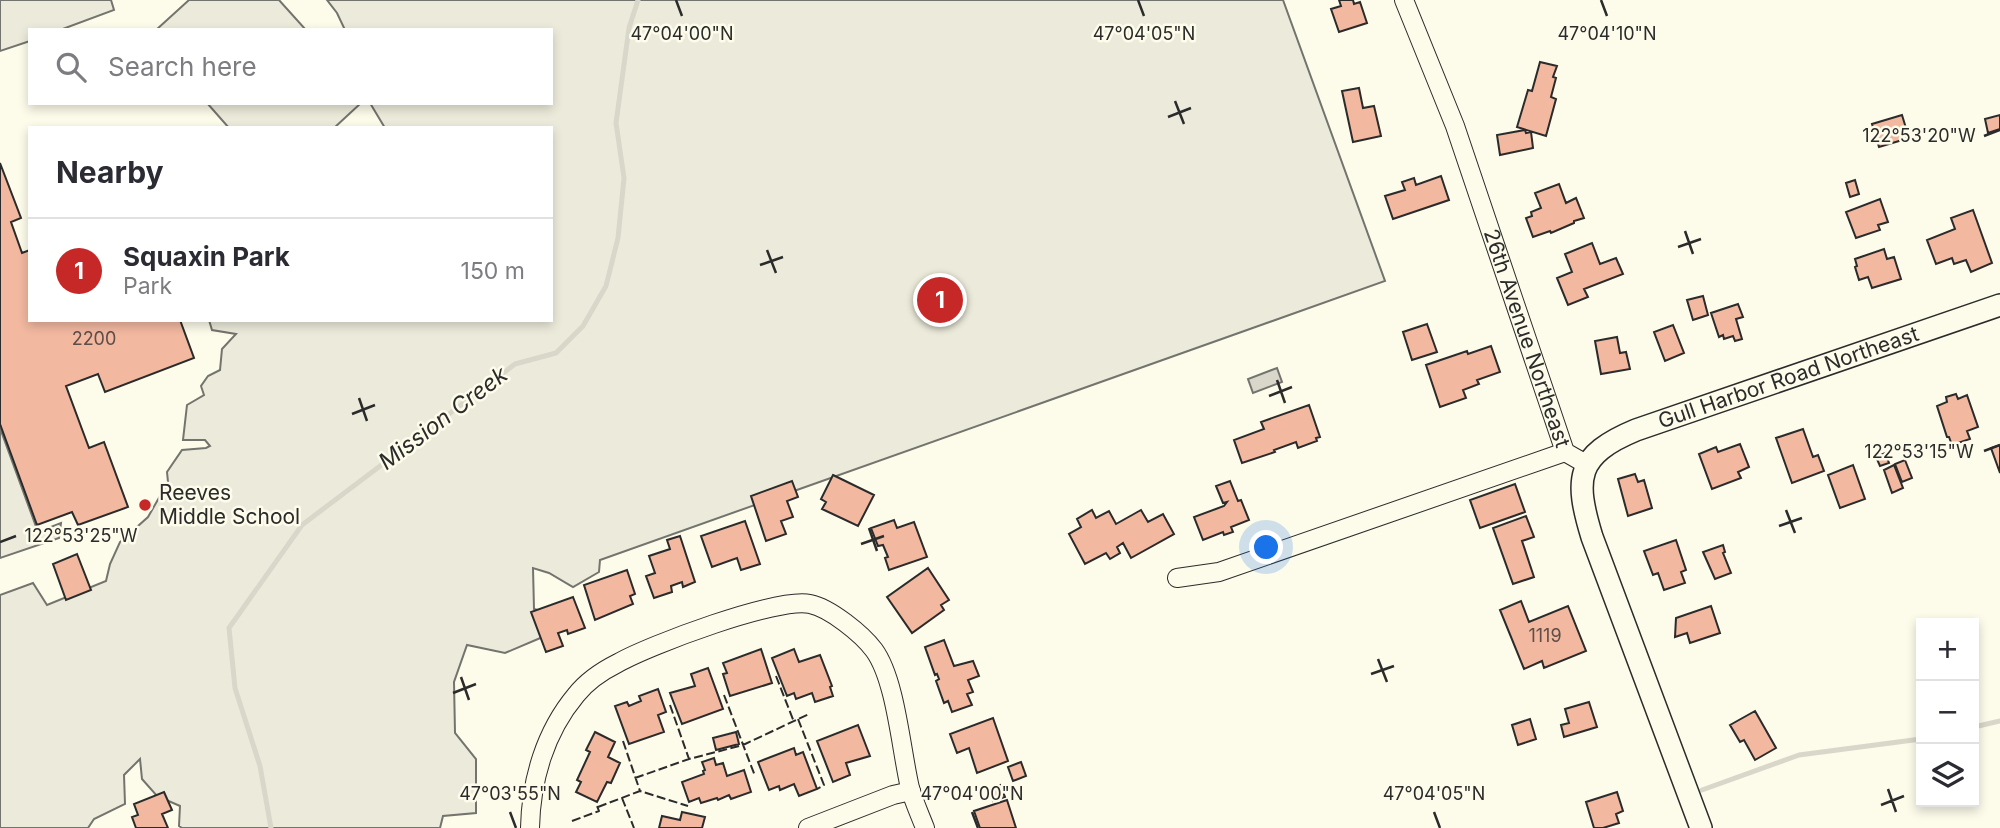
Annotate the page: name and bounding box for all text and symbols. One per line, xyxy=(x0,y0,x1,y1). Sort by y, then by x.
text: 47°04'00"N xyxy=(630,23,734,44)
text: 47°04'05"N xyxy=(1093,23,1195,44)
text: 47°04'10"N xyxy=(1557,23,1657,44)
search box xyxy=(28,28,553,105)
icon: search xyxy=(52,48,90,86)
text: Search here xyxy=(108,51,257,82)
text: 122°53'20"W xyxy=(1862,125,1976,146)
text: Nearby xyxy=(56,154,164,190)
street label: 26th Avenue Northeast xyxy=(1479,226,1576,451)
text: Squaxin Park xyxy=(123,241,290,272)
text: 1 xyxy=(74,257,84,285)
text: 150 m xyxy=(461,257,525,285)
text: Park xyxy=(123,272,172,300)
pin: 1 xyxy=(917,274,963,326)
street label: Gull Harbor Road Northeast xyxy=(1655,321,1922,433)
house number: 2200 xyxy=(72,328,116,349)
water label: Mission Creek xyxy=(373,360,513,476)
text: 122°53'15"W xyxy=(1864,441,1974,462)
place label: Reeves Middle School xyxy=(159,480,300,529)
marker: Reeves Middle School xyxy=(137,497,153,513)
text: 122°53'25"W xyxy=(25,525,138,546)
your location xyxy=(1249,530,1283,564)
map controls xyxy=(1916,618,1979,807)
button: + xyxy=(1916,618,1979,681)
house number: 1119 xyxy=(1528,625,1562,646)
button: − xyxy=(1916,681,1979,744)
button: layers xyxy=(1916,744,1979,807)
text: 47°03'55"N xyxy=(459,783,561,804)
text: 47°04'00"N xyxy=(920,783,1024,804)
text: 47°04'05"N xyxy=(1383,783,1485,804)

